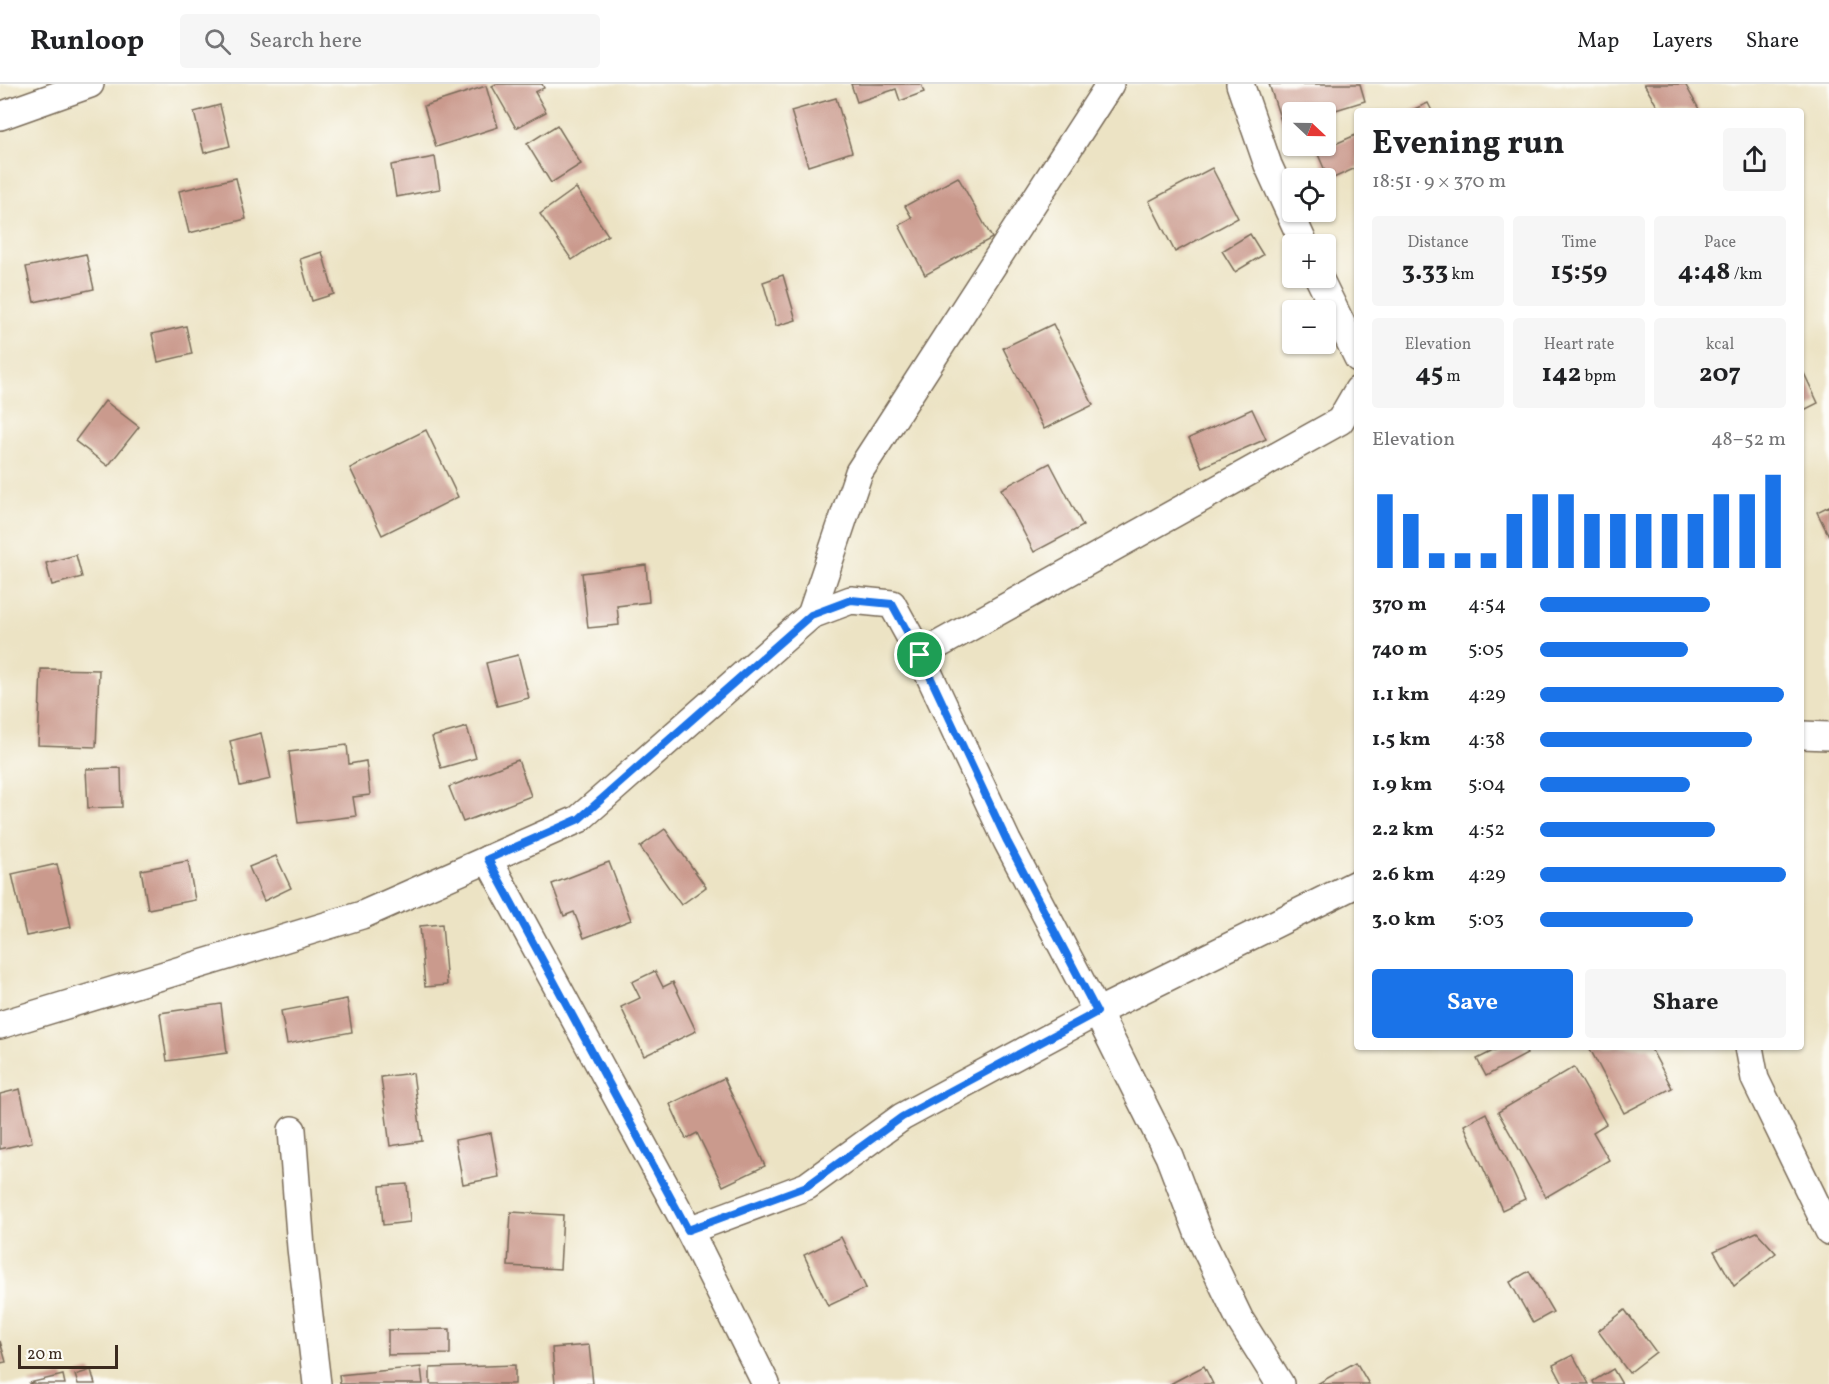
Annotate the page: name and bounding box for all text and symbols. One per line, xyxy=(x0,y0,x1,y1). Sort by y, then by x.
search box xyxy=(180,14,600,68)
text: Runloop xyxy=(30,22,144,61)
icon: search xyxy=(201,25,234,58)
text: Search here xyxy=(249,26,362,57)
text: Map xyxy=(1577,27,1619,56)
text: Layers xyxy=(1652,27,1713,56)
text: Share xyxy=(1746,27,1799,56)
north arrow xyxy=(1282,102,1336,156)
map controls xyxy=(1282,102,1336,354)
text: Evening run xyxy=(1372,122,1565,168)
button: share xyxy=(1723,128,1786,191)
button: locate xyxy=(1282,168,1336,222)
text: 18:51 · 9 × 370 m xyxy=(1372,168,1506,196)
text: Distance xyxy=(1407,232,1469,254)
text: Time xyxy=(1561,232,1597,254)
text: Pace xyxy=(1704,232,1736,254)
button: + xyxy=(1282,234,1336,288)
text: 3.33 xyxy=(1402,254,1448,290)
text: 15:59 xyxy=(1551,254,1607,290)
text: 4:48 xyxy=(1678,254,1730,290)
text: km xyxy=(1448,264,1474,286)
text: /km xyxy=(1730,264,1762,286)
button: − xyxy=(1282,300,1336,354)
text: Elevation xyxy=(1405,334,1471,356)
text: Heart rate xyxy=(1544,334,1614,356)
text: kcal xyxy=(1706,334,1734,356)
text: 45 xyxy=(1415,356,1443,392)
text: 142 xyxy=(1541,356,1581,392)
text: 207 xyxy=(1699,356,1741,392)
text: m xyxy=(1443,366,1461,388)
text: bpm xyxy=(1581,366,1617,388)
text: Elevation xyxy=(1372,426,1455,454)
text: 48–52 m xyxy=(1711,426,1786,454)
text: 370 m xyxy=(1372,591,1427,619)
text: 4:54 xyxy=(1468,591,1506,619)
pin xyxy=(894,629,945,680)
text: 740 m xyxy=(1372,636,1427,664)
text: 5:05 xyxy=(1468,636,1504,664)
icon: arrive xyxy=(903,638,936,671)
text: 1.1 km xyxy=(1372,681,1429,709)
text: 4:29 xyxy=(1468,681,1506,709)
text: 1.5 km xyxy=(1372,726,1431,754)
text: 4:38 xyxy=(1468,726,1505,754)
text: 1.9 km xyxy=(1372,771,1432,799)
text: 5:04 xyxy=(1468,771,1506,799)
text: 2.2 km xyxy=(1372,816,1434,844)
text: 4:52 xyxy=(1468,816,1505,844)
text: 2.6 km xyxy=(1372,861,1435,889)
text: 4:29 xyxy=(1468,861,1506,889)
text: 3.0 km xyxy=(1372,906,1436,934)
text: 5:03 xyxy=(1468,906,1504,934)
button: Save xyxy=(1372,969,1573,1038)
button: Share xyxy=(1585,969,1786,1038)
scale bar xyxy=(18,1342,118,1370)
text: 20 m xyxy=(27,1344,62,1366)

